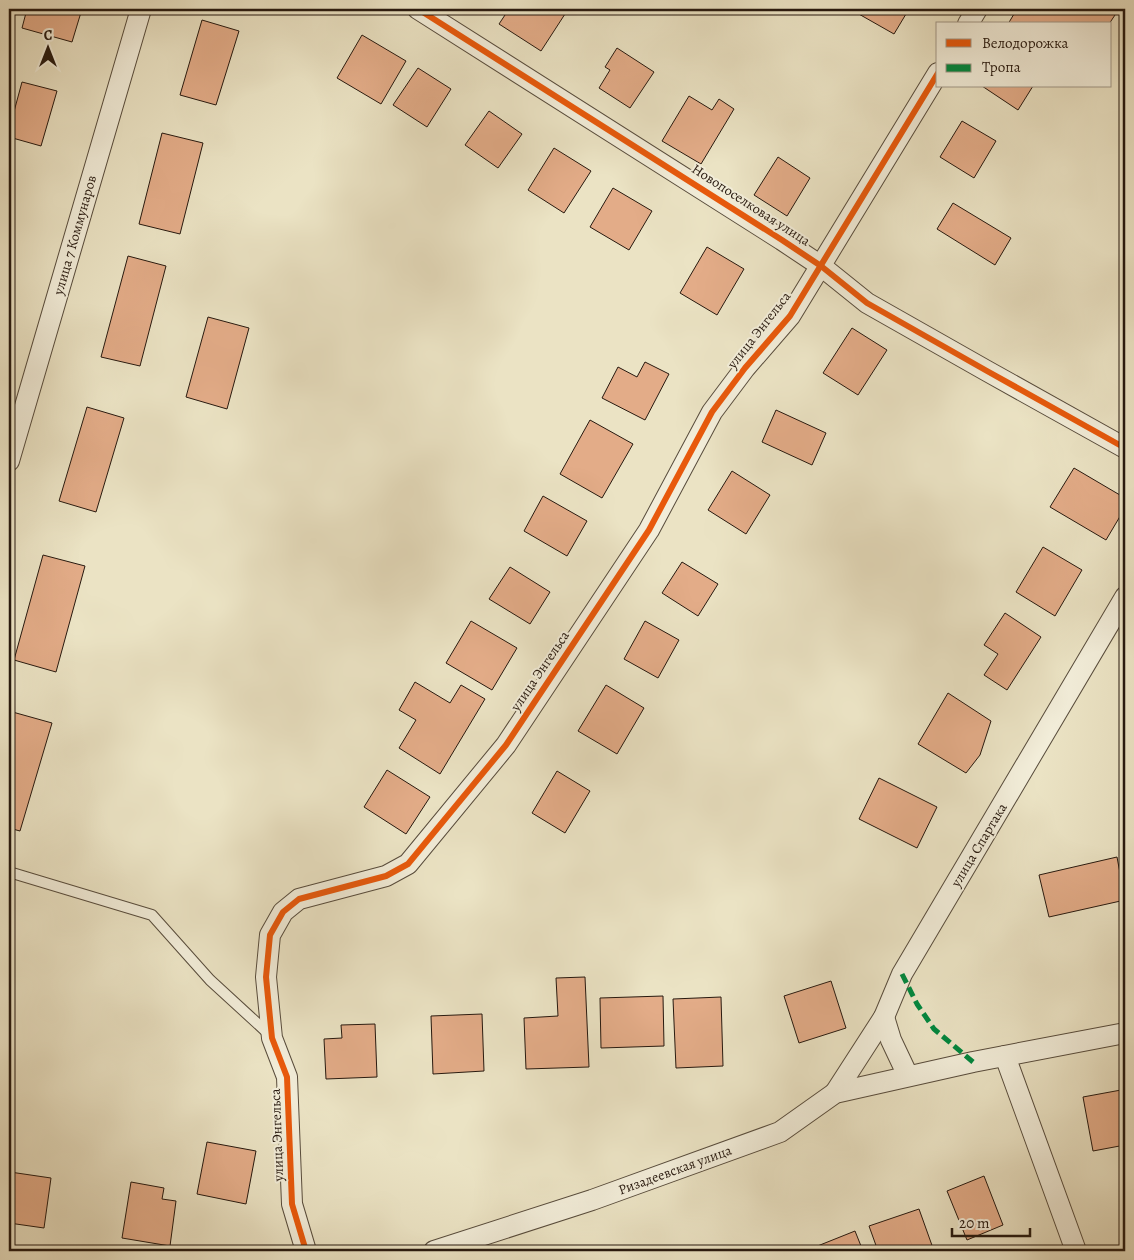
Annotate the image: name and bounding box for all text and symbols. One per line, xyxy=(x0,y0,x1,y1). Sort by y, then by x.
north arrow xyxy=(22,22,72,72)
legend xyxy=(936,22,1112,88)
text: С xyxy=(44,26,53,45)
text: Велодорожка xyxy=(982,33,1069,53)
text: Тропа xyxy=(982,57,1021,77)
street label: Новопоселковая улица xyxy=(688,160,814,251)
street label: улица 7 Коммунаров xyxy=(49,173,101,298)
street label: улица Энгельса xyxy=(722,287,795,373)
street label: улица Энгельса xyxy=(506,627,574,716)
street label: улица Спартака xyxy=(946,799,1012,891)
street label: улица Энгельса xyxy=(266,1088,288,1183)
street label: Ризадеевская улица xyxy=(616,1140,735,1199)
scale bar xyxy=(952,1205,1029,1237)
text: 20 m xyxy=(959,1213,990,1233)

